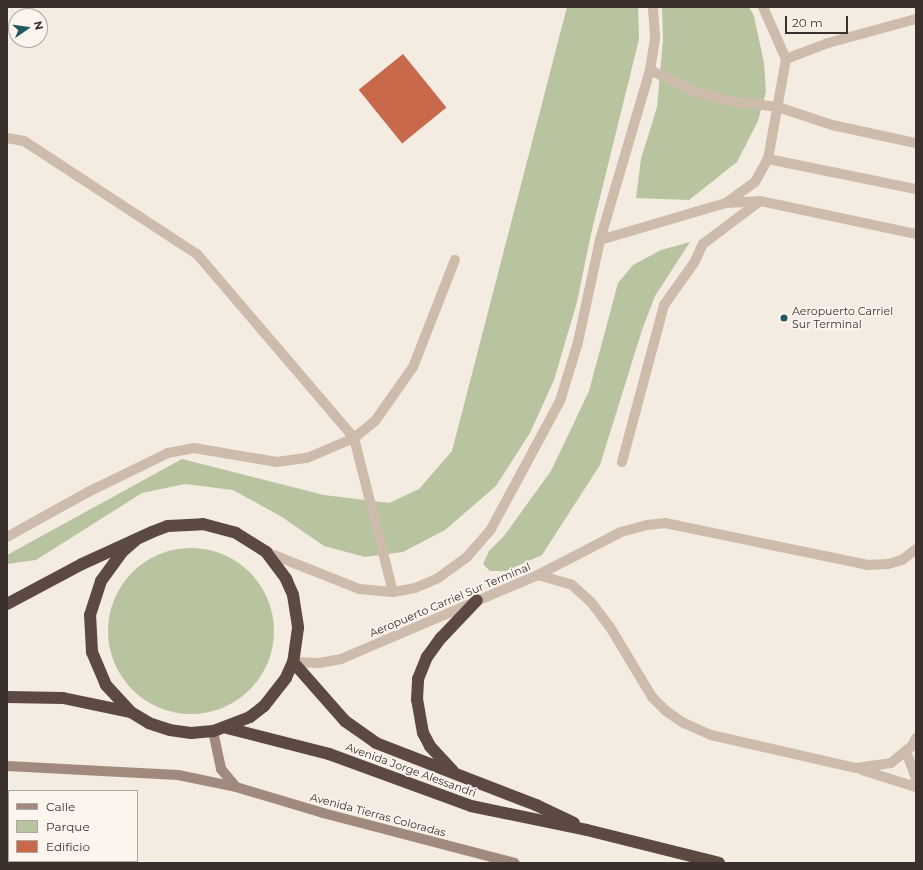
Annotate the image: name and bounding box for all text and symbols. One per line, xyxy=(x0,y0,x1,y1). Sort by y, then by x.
north arrow xyxy=(8,8,48,48)
scale bar xyxy=(787,8,850,34)
text: 20 m xyxy=(792,15,823,30)
text: N xyxy=(31,20,47,31)
place label: Aeropuerto Carriel Sur Terminal xyxy=(792,305,893,331)
marker: Aeropuerto Carriel Sur Terminal xyxy=(779,313,789,323)
street label: Aeropuerto Carriel Sur Terminal xyxy=(367,560,533,640)
street label: Avenida Jorge Alessandri xyxy=(344,740,478,800)
legend xyxy=(8,790,138,862)
street label: Avenida Tierras Coloradas xyxy=(309,790,447,840)
text: Calle xyxy=(46,799,75,814)
text: Parque xyxy=(46,819,90,834)
text: Edificio xyxy=(46,839,90,854)

